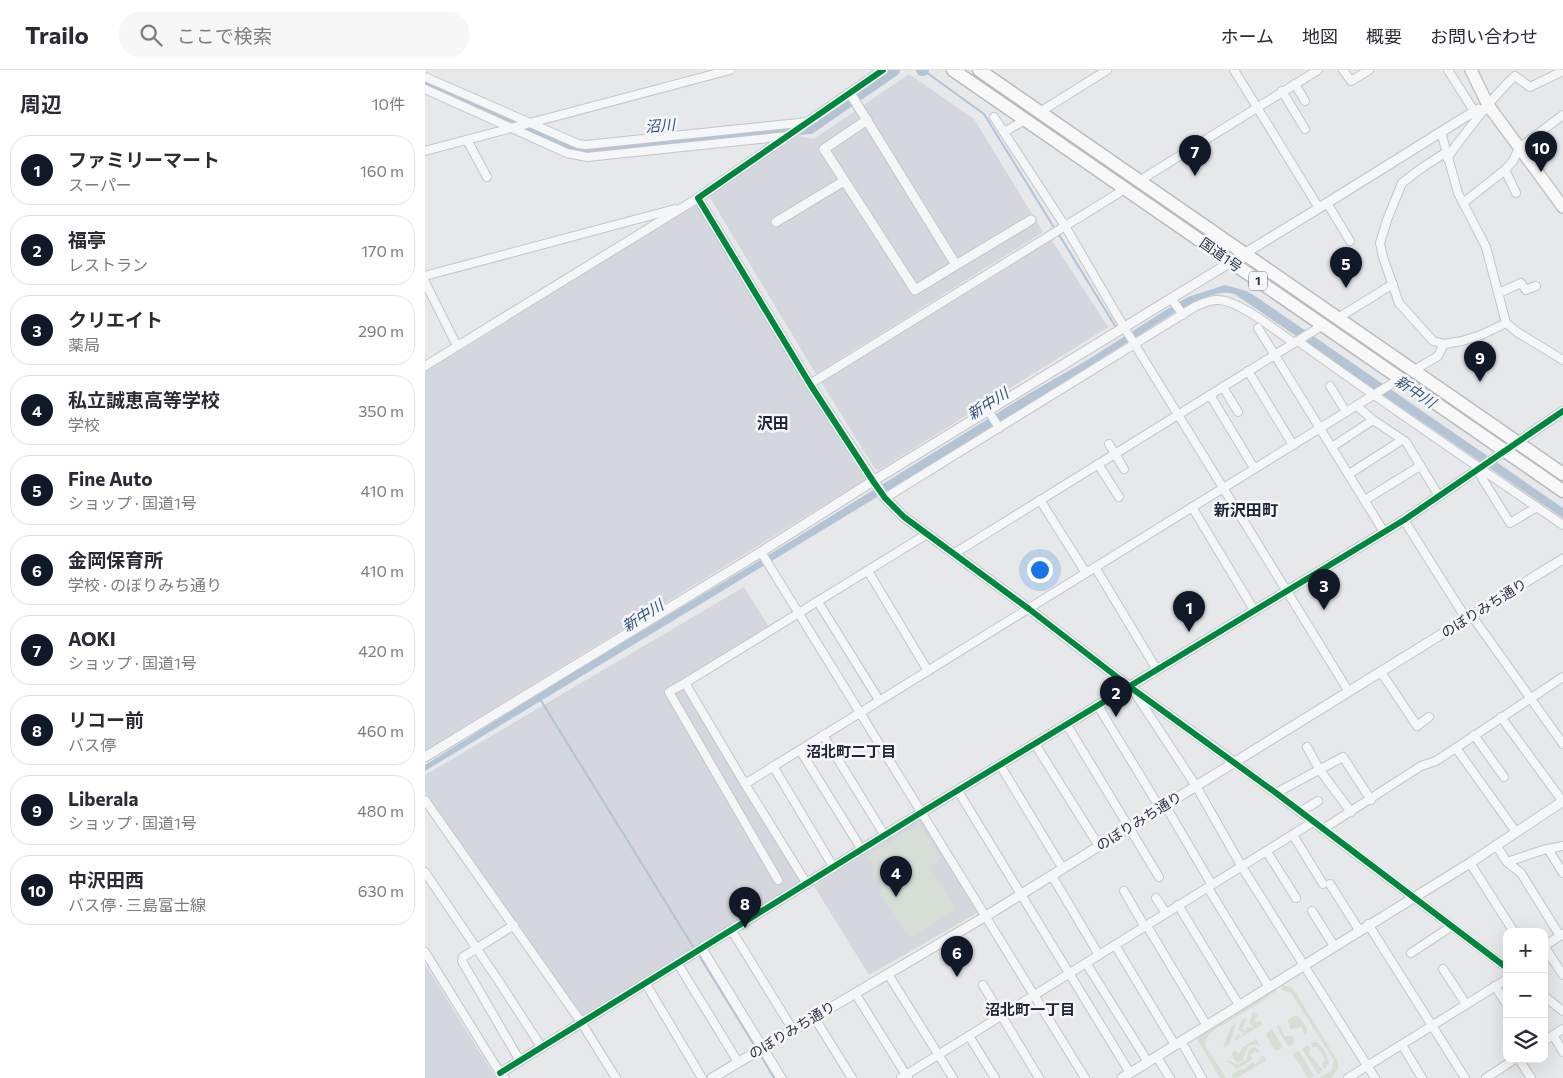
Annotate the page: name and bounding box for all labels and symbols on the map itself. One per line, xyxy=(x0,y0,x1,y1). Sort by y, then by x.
water label: 沼川 xyxy=(644,115,678,135)
pin: 10 xyxy=(1525,131,1557,172)
pin: 7 xyxy=(1179,135,1211,176)
street label: 国道1号 xyxy=(1197,234,1246,275)
pin: 5 xyxy=(1330,247,1362,288)
road number: 1 xyxy=(1249,272,1267,290)
pin: 9 xyxy=(1464,341,1496,382)
water label: 新中川 xyxy=(1392,371,1441,412)
water label: 新中川 xyxy=(964,383,1013,423)
district label: 沢田 xyxy=(757,413,789,432)
district label: 新沢田町 xyxy=(1214,500,1278,519)
your location xyxy=(1027,557,1053,583)
pin: 3 xyxy=(1308,569,1340,610)
street label: のぼりみち通り xyxy=(1438,574,1530,641)
pin: 1 xyxy=(1173,591,1205,632)
water label: 新中川 xyxy=(619,595,668,635)
pin: 2 xyxy=(1100,676,1132,717)
district label: 沼北町二丁目 xyxy=(806,742,896,760)
street label: のぼりみち通り xyxy=(1093,787,1185,854)
pin: 4 xyxy=(880,856,912,897)
pin: 8 xyxy=(729,887,761,928)
pin: 6 xyxy=(941,936,973,977)
street label: のぼりみち通り xyxy=(745,997,838,1062)
district label: 沼北町一丁目 xyxy=(985,1000,1075,1018)

